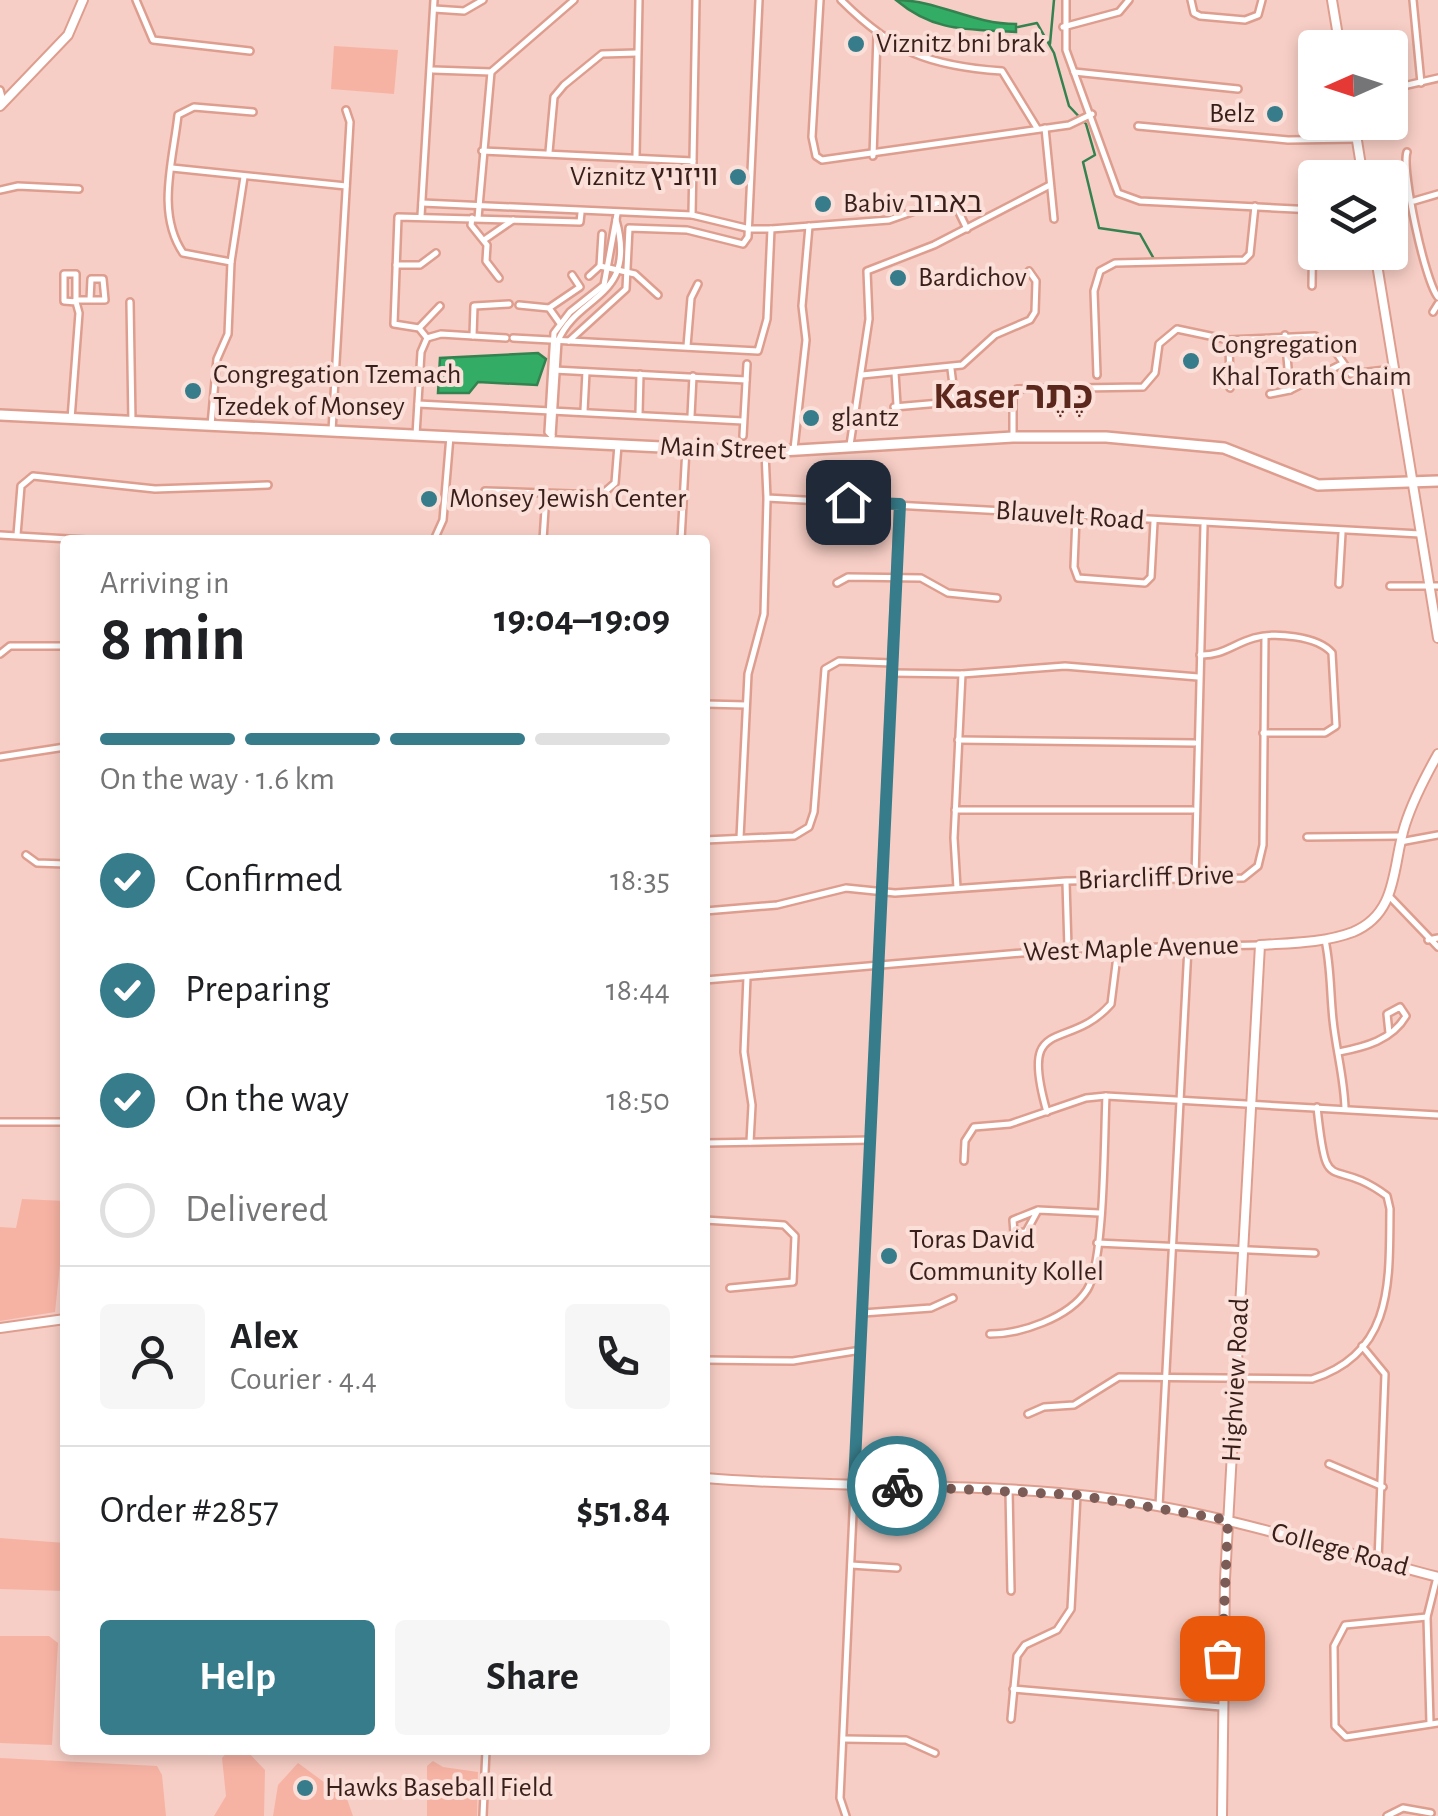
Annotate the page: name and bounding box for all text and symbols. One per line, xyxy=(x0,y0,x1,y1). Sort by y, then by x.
place label: Viznitz bni brak xyxy=(876,30,1045,58)
north arrow xyxy=(1298,30,1408,140)
map controls xyxy=(1298,30,1408,270)
marker: Viznitz bni brak xyxy=(845,33,867,55)
place label: Belz xyxy=(1209,100,1255,128)
marker: Belz xyxy=(1264,103,1286,125)
button: layers xyxy=(1298,160,1408,270)
place label: Viznitz וויזניץ xyxy=(570,163,718,191)
marker: Viznitz וויזניץ xyxy=(727,166,749,188)
place label: Babiv באבוב xyxy=(843,190,983,218)
marker: Babiv באבוב xyxy=(812,193,834,215)
place label: Bardichov xyxy=(918,264,1027,292)
marker: Bardichov xyxy=(887,267,909,289)
place label: Congregation Khal Torath Chaim xyxy=(1211,331,1412,391)
marker: Congregation Khal Torath Chaim xyxy=(1180,350,1202,372)
place label: Congregation Tzemach Tzedek of Monsey xyxy=(213,361,461,421)
district label: Kaser כֶּתֶר xyxy=(933,378,1093,417)
marker: Congregation Tzemach Tzedek of Monsey xyxy=(182,380,204,402)
place label: glantz xyxy=(831,404,899,432)
marker: glantz xyxy=(800,407,822,429)
street label: Main Street xyxy=(659,433,787,465)
pin xyxy=(806,460,891,545)
icon: home xyxy=(821,475,876,530)
place label: Monsey Jewish Center xyxy=(449,485,686,513)
marker: Monsey Jewish Center xyxy=(418,488,440,510)
street label: Blauvelt Road xyxy=(995,497,1145,535)
text: Arriving in xyxy=(100,567,229,599)
text: 19:04–19:09 xyxy=(494,601,670,639)
text: 8 min xyxy=(100,607,246,672)
text: On the way · 1.6 km xyxy=(100,763,335,795)
icon: check xyxy=(100,853,155,908)
text: Confirmed xyxy=(185,861,342,899)
street label: Briarcliff Drive xyxy=(1077,861,1235,895)
text: 18:35 xyxy=(610,864,670,896)
street label: West Maple Avenue xyxy=(1023,931,1239,967)
icon: check xyxy=(100,963,155,1018)
text: Preparing xyxy=(185,971,330,1009)
text: 18:44 xyxy=(606,974,670,1006)
icon: check xyxy=(100,1073,155,1128)
text: On the way xyxy=(185,1081,349,1119)
text: 18:50 xyxy=(606,1084,670,1116)
text: Delivered xyxy=(185,1191,328,1229)
place label: Toras David Community Kollel xyxy=(909,1226,1104,1286)
marker: Toras David Community Kollel xyxy=(878,1245,900,1267)
street label: Highview Road xyxy=(1218,1297,1254,1463)
button: person xyxy=(100,1304,205,1409)
button: phone xyxy=(565,1304,670,1409)
text: Alex xyxy=(230,1318,299,1356)
text: Courier · 4.4 xyxy=(230,1363,377,1395)
courier xyxy=(847,1436,947,1536)
icon: bike xyxy=(870,1459,925,1514)
text: Order #2857 xyxy=(100,1492,279,1530)
text: $51.84 xyxy=(576,1492,670,1530)
street label: College Road xyxy=(1268,1518,1412,1582)
pin xyxy=(1180,1616,1265,1701)
button: Help xyxy=(100,1620,375,1735)
button: Share xyxy=(395,1620,670,1735)
icon: bag xyxy=(1195,1631,1250,1686)
place label: Hawks Baseball Field xyxy=(325,1774,553,1802)
marker: Hawks Baseball Field xyxy=(294,1777,316,1799)

